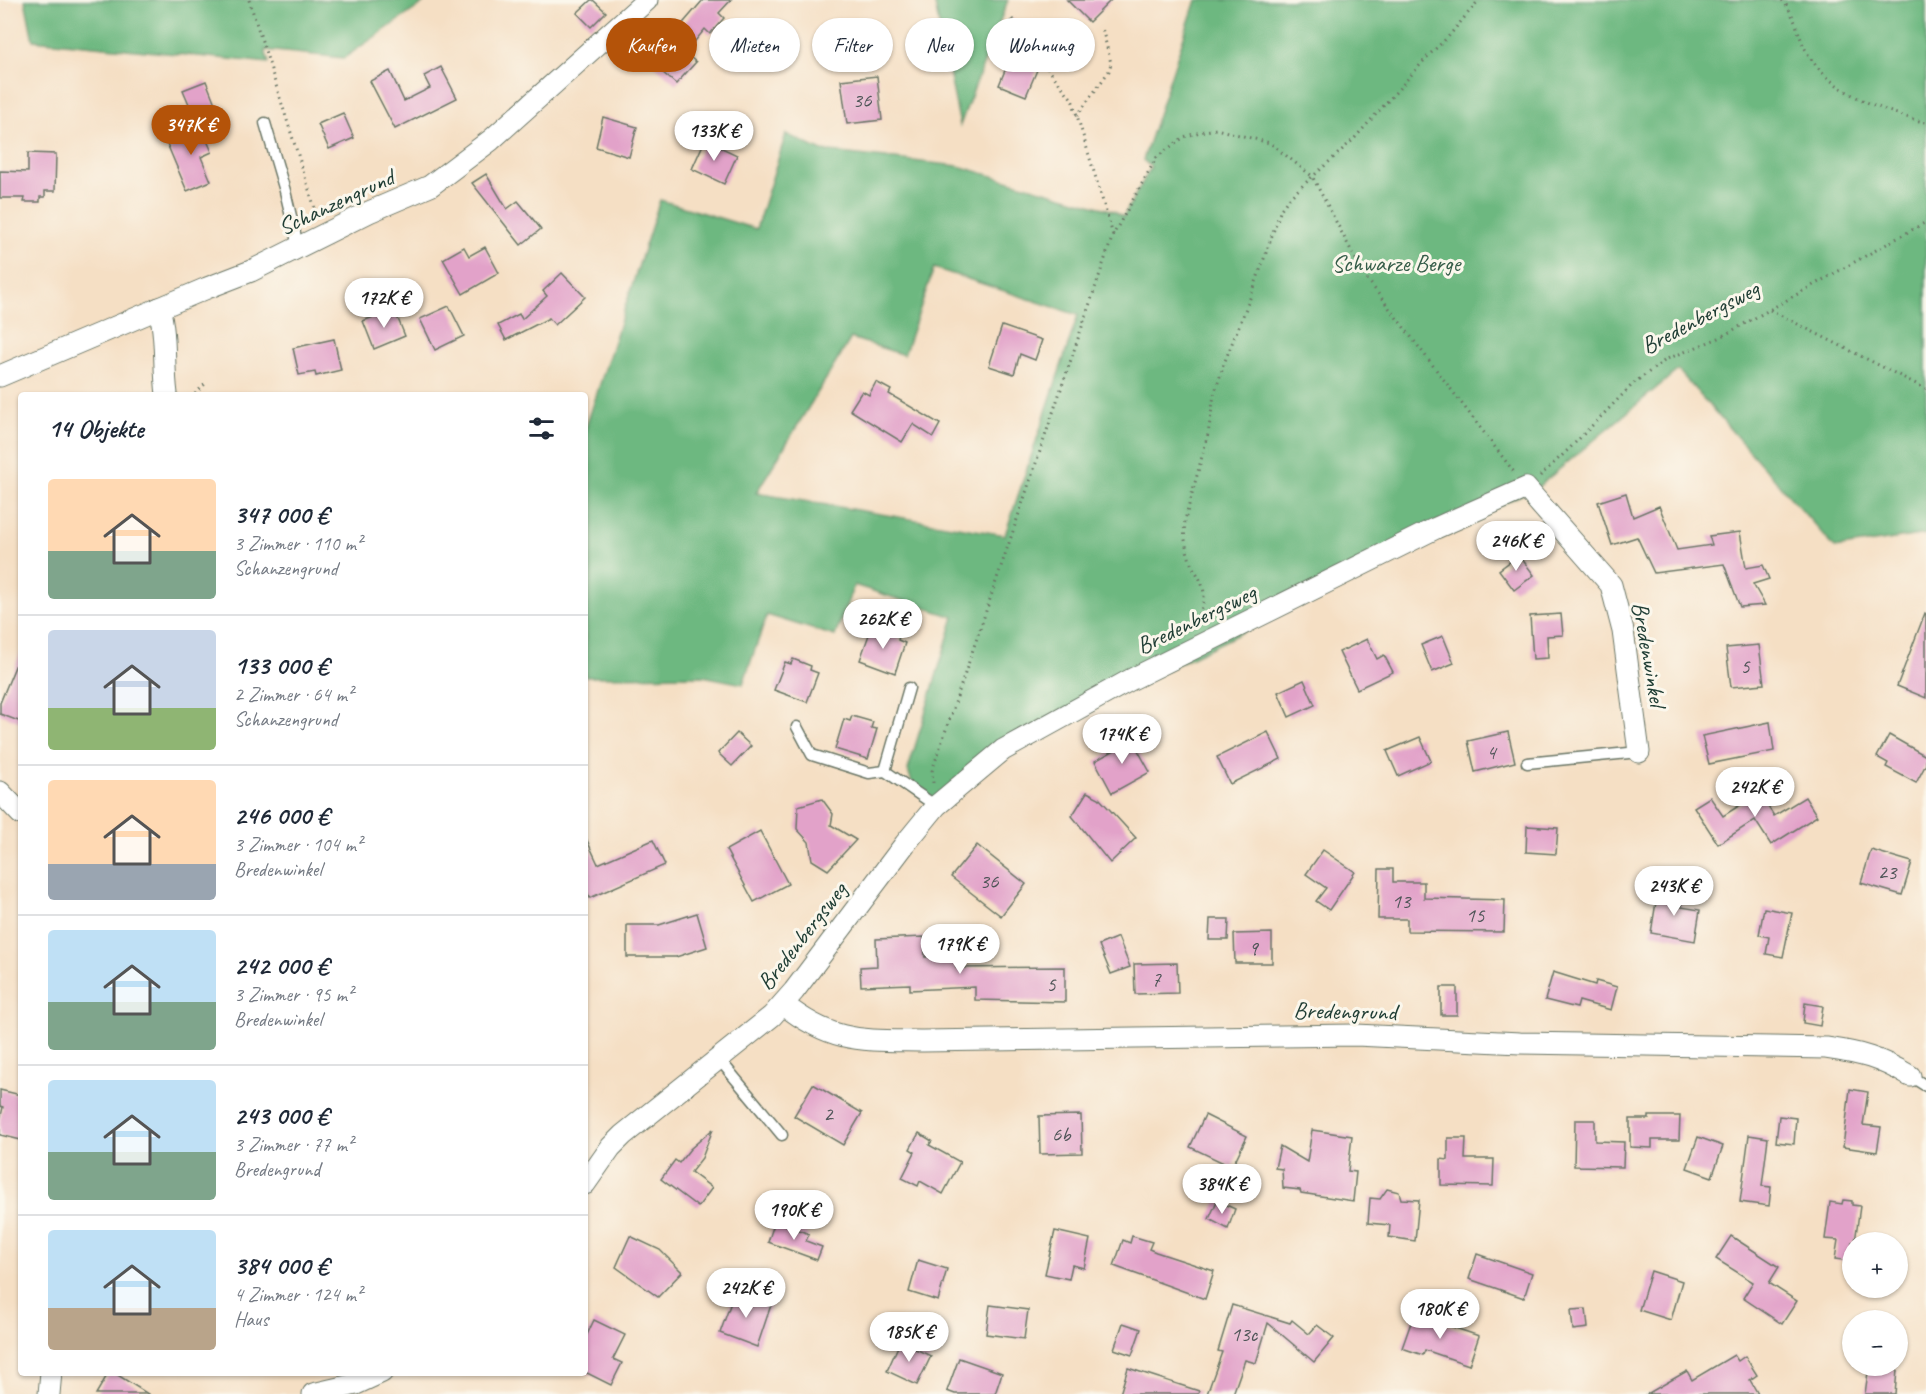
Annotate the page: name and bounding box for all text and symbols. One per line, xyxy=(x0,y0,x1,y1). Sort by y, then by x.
chip: Kaufen xyxy=(606,18,697,72)
chip: Mieten xyxy=(709,18,800,72)
chip: Filter xyxy=(812,18,893,72)
chip: Neu xyxy=(905,18,974,72)
chip: Wohnung xyxy=(986,18,1095,72)
house number: 36 xyxy=(853,87,872,113)
pin: 347K € xyxy=(142,105,240,156)
pin: 133K € xyxy=(665,111,763,162)
text: 347K € xyxy=(166,112,216,137)
text: 133K € xyxy=(689,118,740,143)
street label: Schanzengrund xyxy=(273,161,402,242)
park label: Schwarze Berge xyxy=(1332,248,1462,278)
street label: Bredenbergsweg xyxy=(1636,273,1765,361)
pin: 172K € xyxy=(335,278,433,329)
text: 172K € xyxy=(359,285,409,310)
text: 14 Objekte xyxy=(48,412,144,445)
icon: filters xyxy=(525,412,558,445)
text: 347 000 € xyxy=(234,498,328,531)
icon: home xyxy=(96,503,168,575)
pin: 246K € xyxy=(1467,521,1565,572)
text: 246K € xyxy=(1490,528,1542,553)
text: 3 Zimmer · 110 m² xyxy=(234,531,362,556)
text: Schanzengrund xyxy=(234,556,338,581)
street label: Bredenbergsweg xyxy=(1131,577,1262,661)
pin: 262K € xyxy=(834,599,932,650)
street label: Bredenwinkel xyxy=(1625,599,1674,712)
text: 262K € xyxy=(857,606,909,631)
text: 133 000 € xyxy=(234,649,328,682)
house number: 5 xyxy=(1740,653,1751,679)
icon: home xyxy=(96,654,168,726)
text: 2 Zimmer · 64 m² xyxy=(234,682,353,707)
text: Schanzengrund xyxy=(234,707,338,732)
pin: 174K € xyxy=(1073,714,1171,765)
text: 174K € xyxy=(1097,721,1147,746)
house number: 4 xyxy=(1486,739,1498,765)
pin: 242K € xyxy=(1706,767,1804,818)
text: 242K € xyxy=(1730,774,1781,799)
text: 246 000 € xyxy=(234,799,329,832)
icon: home xyxy=(96,804,168,876)
text: 3 Zimmer · 104 m² xyxy=(234,832,362,857)
text: Bredenwinkel xyxy=(234,857,322,882)
house number: 23 xyxy=(1878,859,1898,885)
pin: 243K € xyxy=(1625,866,1723,917)
house number: 36 xyxy=(980,868,999,894)
text: 243K € xyxy=(1649,873,1700,898)
street label: Bredenbergsweg xyxy=(750,875,855,996)
house number: 13 xyxy=(1392,888,1412,914)
house number: 15 xyxy=(1466,902,1486,928)
pin: 179K € xyxy=(911,924,1009,975)
text: 179K € xyxy=(935,931,985,956)
house number: 9 xyxy=(1248,935,1259,961)
text: 242 000 € xyxy=(234,949,328,982)
icon: home xyxy=(96,954,168,1026)
house number: 7 xyxy=(1151,966,1162,992)
house number: 5 xyxy=(1046,971,1057,997)
text: 3 Zimmer · 95 m² xyxy=(234,982,353,1007)
street label: Bredengrund xyxy=(1293,995,1400,1027)
text: Bredenwinkel xyxy=(234,1007,322,1032)
text: 243 000 € xyxy=(234,1099,328,1132)
house number: 2 xyxy=(823,1101,834,1127)
icon: home xyxy=(96,1104,168,1176)
house number: 6b xyxy=(1052,1121,1072,1147)
text: 3 Zimmer · 77 m² xyxy=(234,1132,353,1157)
text: Bredengrund xyxy=(234,1157,320,1182)
pin: 384K € xyxy=(1173,1164,1271,1215)
text: 384K € xyxy=(1197,1171,1248,1196)
pin: 190K € xyxy=(745,1190,843,1241)
text: 190K € xyxy=(769,1197,819,1222)
map controls xyxy=(1842,1232,1908,1376)
button: + xyxy=(1842,1232,1908,1298)
text: 384 000 € xyxy=(234,1249,328,1282)
icon: home xyxy=(96,1254,168,1326)
pin: 242K € xyxy=(697,1268,795,1319)
text: 242K € xyxy=(721,1275,772,1300)
text: 4 Zimmer · 124 m² xyxy=(234,1282,362,1307)
pin: 180K € xyxy=(1391,1289,1489,1340)
text: 180K € xyxy=(1415,1296,1466,1321)
text: Haus xyxy=(234,1307,268,1332)
button: − xyxy=(1842,1310,1908,1376)
pin: 185K € xyxy=(860,1312,958,1363)
text: 185K € xyxy=(884,1319,934,1344)
house number: 13c xyxy=(1231,1321,1259,1347)

